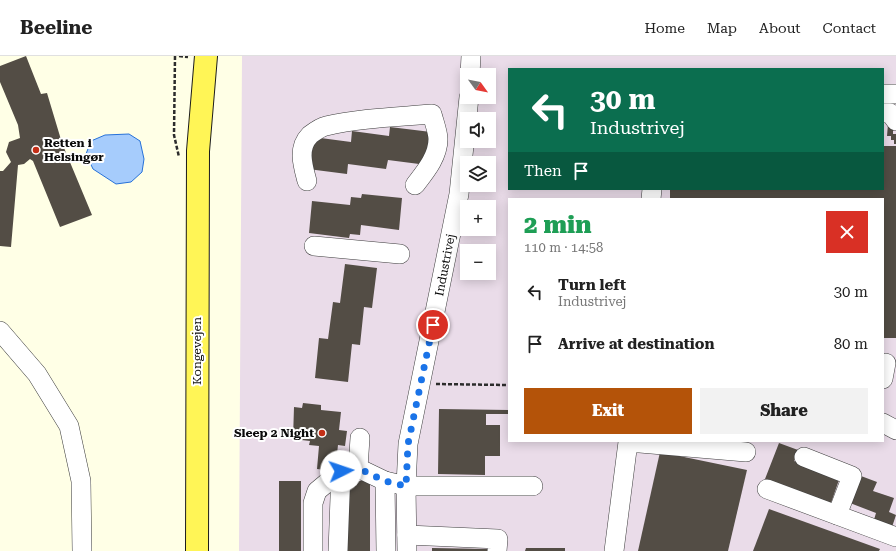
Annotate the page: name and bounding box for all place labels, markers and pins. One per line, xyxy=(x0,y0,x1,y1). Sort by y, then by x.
place label: Retten i Helsingør xyxy=(44,136,104,164)
marker: Retten i Helsingør xyxy=(31,145,41,155)
pin xyxy=(416,308,450,342)
place label: Sleep 2 Night xyxy=(234,426,314,440)
marker: Sleep 2 Night xyxy=(317,428,327,438)

